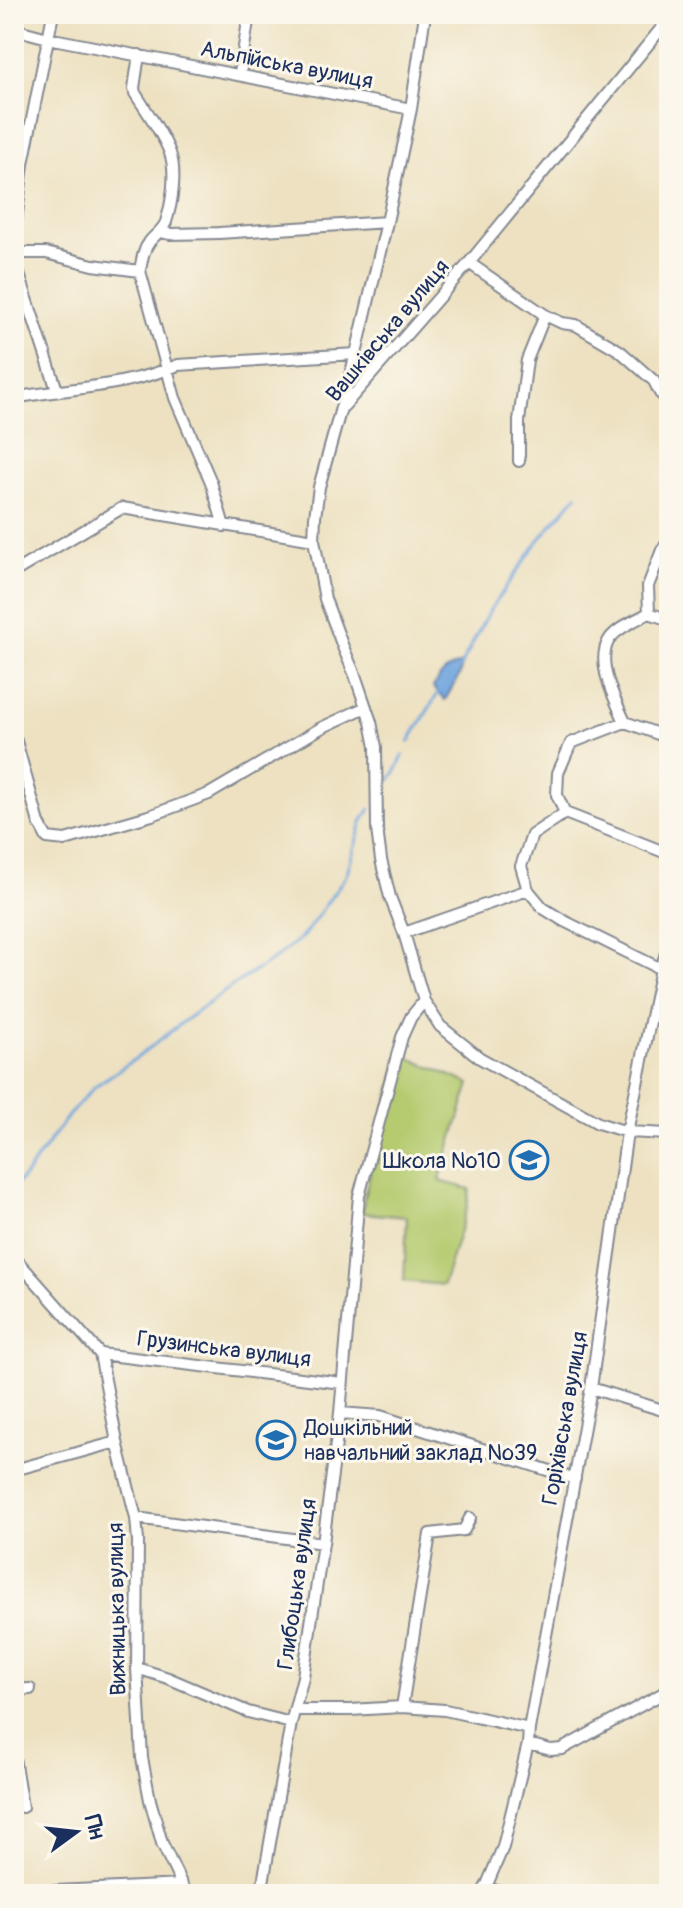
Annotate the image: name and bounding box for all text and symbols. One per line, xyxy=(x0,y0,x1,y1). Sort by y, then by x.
street label: Альпійська вулиця xyxy=(198,35,375,95)
street label: Вашківська вулиця xyxy=(320,254,456,408)
school or university icon: Школа №10 xyxy=(508,1139,550,1181)
place label: Школа №10 xyxy=(383,1147,501,1175)
street label: Грузинська вулиця xyxy=(135,1324,312,1374)
street label: Горіхівська вулиця xyxy=(536,1329,594,1507)
place label: Дошкільний навчальний заклад №39 xyxy=(303,1414,537,1467)
school or university icon: Дошкільний навчальний заклад №39 xyxy=(255,1419,297,1461)
street label: Глибоцька вулиця xyxy=(271,1497,323,1671)
street label: Вижницька вулиця xyxy=(101,1522,133,1696)
north arrow xyxy=(36,1792,116,1872)
text: Пн xyxy=(78,1812,111,1842)

